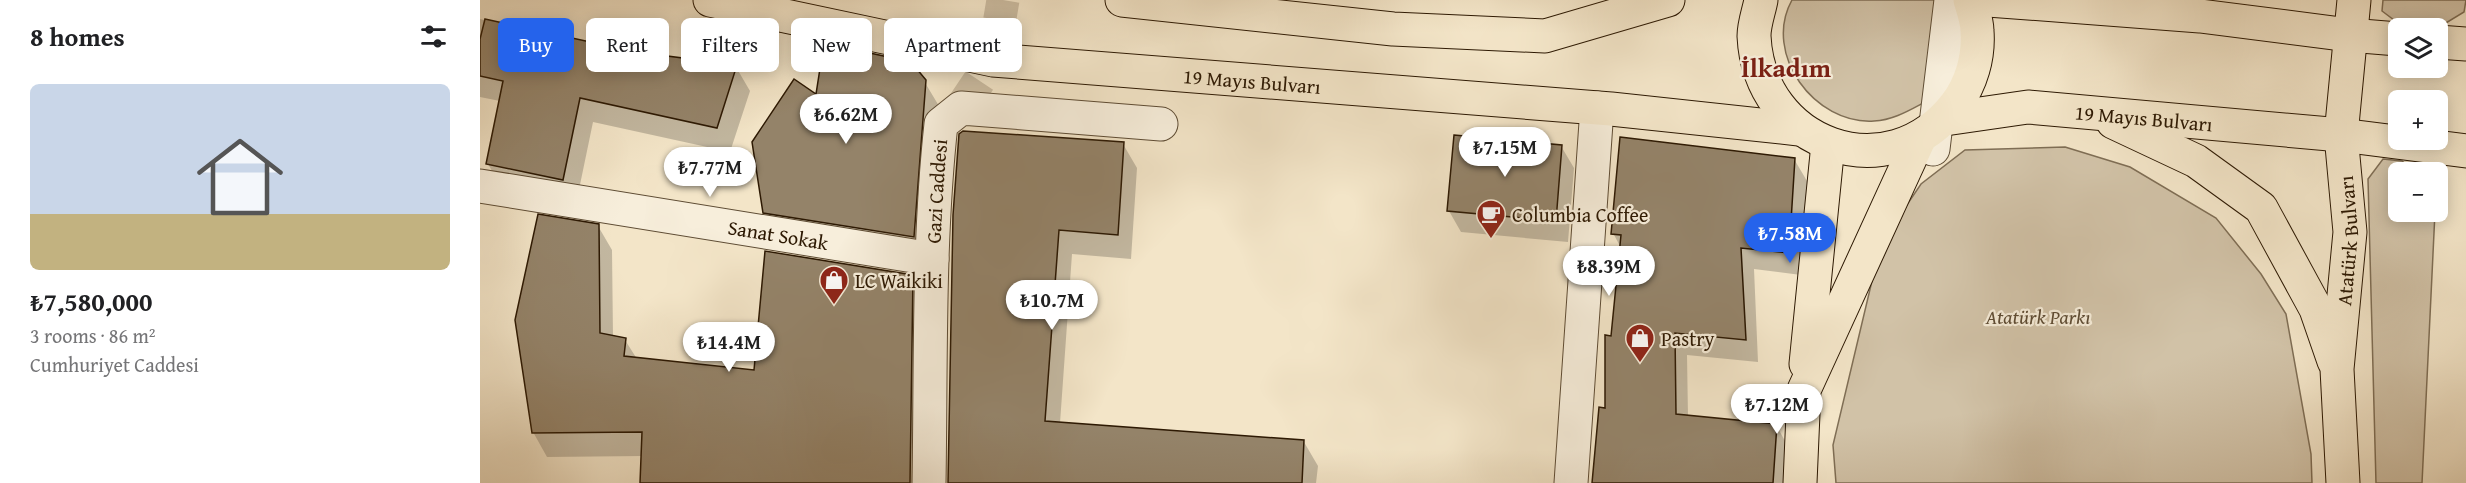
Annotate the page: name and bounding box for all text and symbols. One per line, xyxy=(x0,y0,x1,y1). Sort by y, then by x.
text: 8 homes xyxy=(30,17,125,56)
chip: Buy xyxy=(498,18,574,72)
chip: Rent xyxy=(586,18,669,72)
chip: Filters xyxy=(681,18,779,72)
chip: New xyxy=(791,18,872,72)
chip: Apartment xyxy=(884,18,1022,72)
map controls xyxy=(2388,18,2448,222)
button: layers xyxy=(2388,18,2448,78)
icon: filters xyxy=(417,20,450,53)
district label: İlkadım xyxy=(1741,48,1832,87)
street label: 19 Mayıs Bulvarı xyxy=(1182,61,1322,100)
button: + xyxy=(2388,90,2448,150)
pin: ₺6.62M xyxy=(797,94,895,145)
street label: 19 Mayıs Bulvarı xyxy=(2074,97,2214,138)
text: ₺6.62M xyxy=(814,99,878,128)
icon: home xyxy=(186,123,294,231)
pin: ₺7.15M xyxy=(1456,127,1554,178)
text: ₺7.15M xyxy=(1473,132,1537,161)
street label: Gazi Caddesi xyxy=(918,137,954,244)
pin: ₺7.77M xyxy=(661,147,759,198)
text: ₺7.77M xyxy=(678,152,742,181)
button: − xyxy=(2388,162,2448,222)
street label: Atatürk Bulvarı xyxy=(2329,174,2365,307)
cafe icon: Columbia Coffee xyxy=(1475,198,1507,240)
place label: Columbia Coffee xyxy=(1512,200,1648,229)
street label: Sanat Sokak xyxy=(726,212,831,257)
pin: ₺7.58M xyxy=(1741,213,1839,264)
text: ₺7.58M xyxy=(1758,218,1822,247)
pin: ₺8.39M xyxy=(1560,246,1658,297)
text: ₺8.39M xyxy=(1577,251,1641,280)
shop icon: LC Waikiki xyxy=(818,264,850,306)
place label: LC Waikiki xyxy=(855,266,943,295)
pin: ₺10.7M xyxy=(1003,280,1101,331)
text: ₺7,580,000 xyxy=(30,282,152,321)
text: ₺10.7M xyxy=(1020,285,1084,314)
park label: Atatürk Parkı xyxy=(1985,302,2090,331)
text: 3 rooms · 86 m² xyxy=(30,321,156,350)
pin: ₺14.4M xyxy=(680,322,778,373)
shop icon: Pastry xyxy=(1624,322,1656,364)
place label: Pastry xyxy=(1661,324,1714,353)
text: ₺14.4M xyxy=(697,327,761,356)
text: Cumhuriyet Caddesi xyxy=(30,350,199,379)
pin: ₺7.12M xyxy=(1728,384,1826,435)
text: ₺7.12M xyxy=(1745,389,1809,418)

